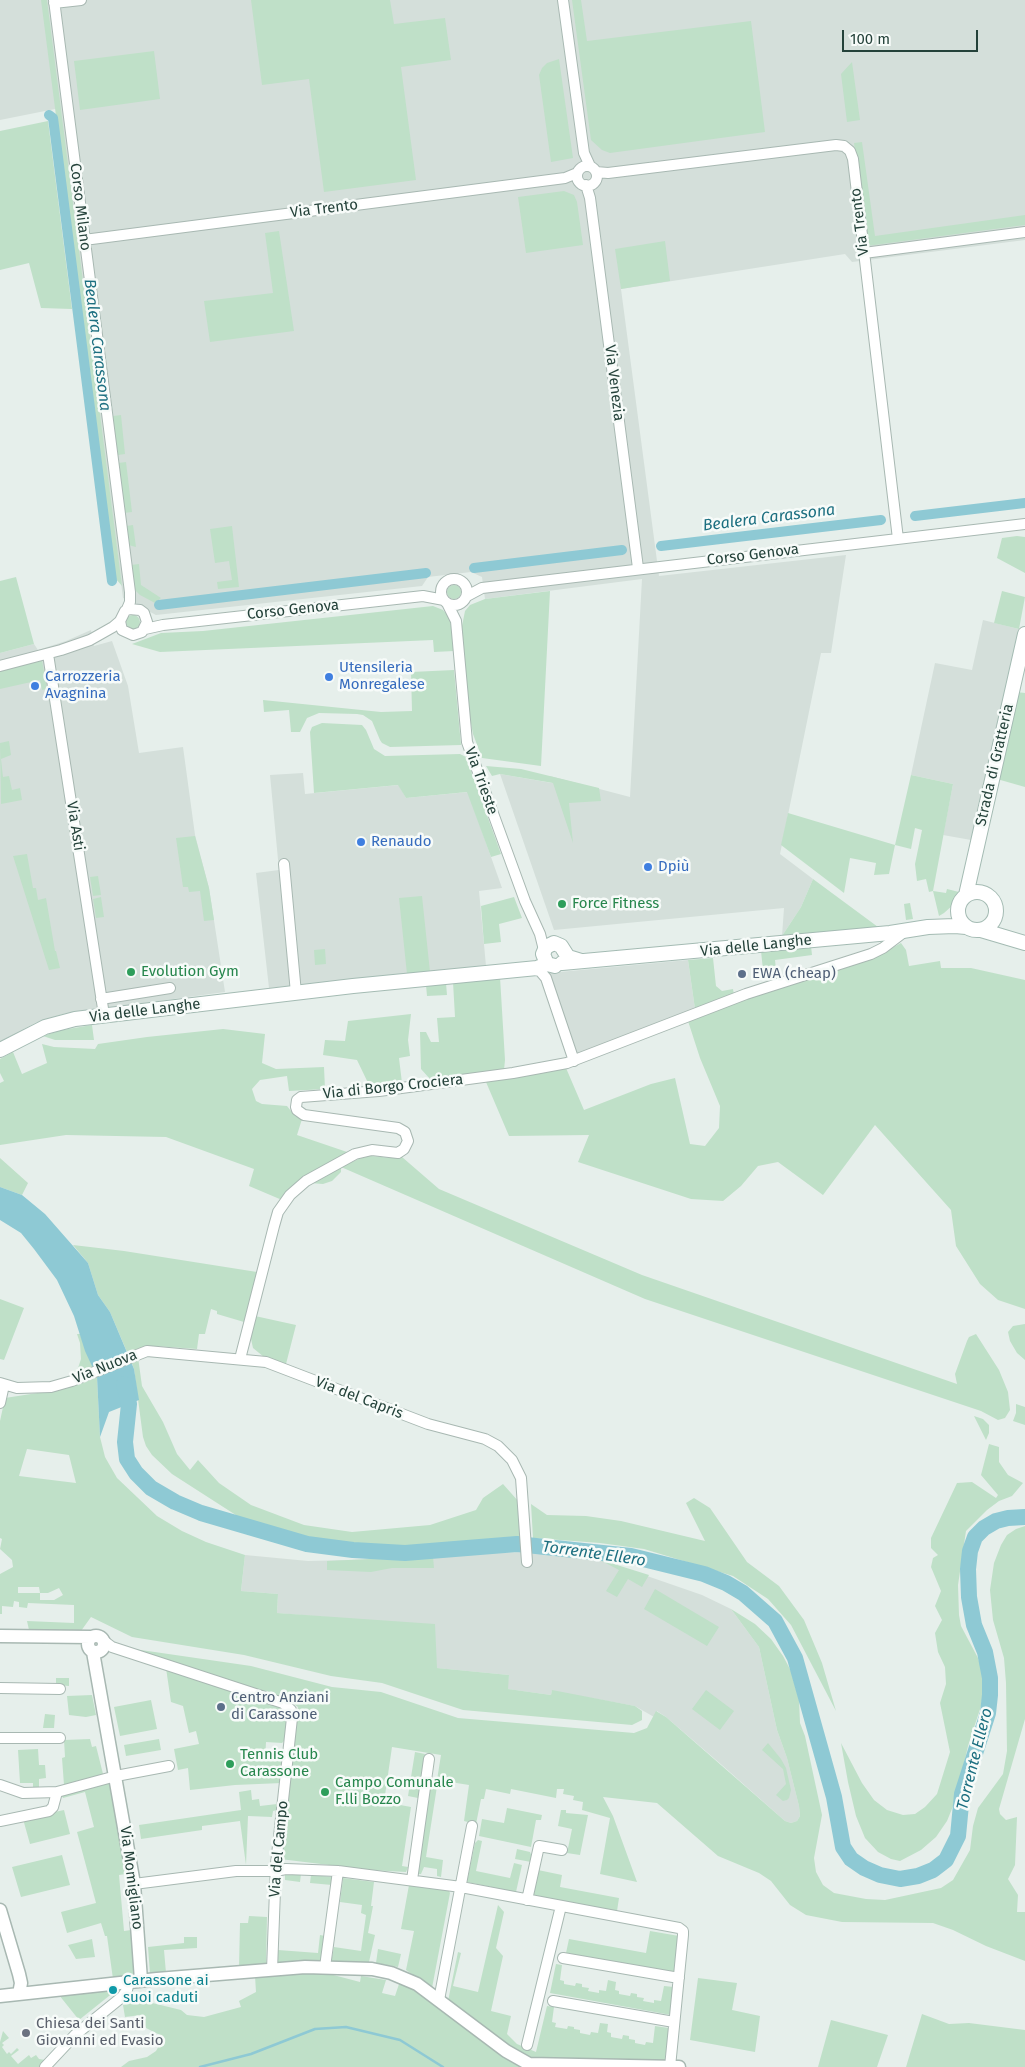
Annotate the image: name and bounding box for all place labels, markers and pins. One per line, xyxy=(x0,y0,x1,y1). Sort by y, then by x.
place label: Utensileria Monregalese xyxy=(339,659,425,694)
place label: Carrozzeria Avagnina xyxy=(45,668,121,703)
marker: Utensileria Monregalese xyxy=(323,671,335,683)
marker: Carrozzeria Avagnina xyxy=(29,680,41,692)
place label: Renaudo xyxy=(371,833,431,851)
marker: Renaudo xyxy=(355,836,367,848)
place label: Dpiù xyxy=(658,858,690,876)
marker: Dpiù xyxy=(642,861,654,873)
place label: Force Fitness xyxy=(572,895,659,913)
marker: Force Fitness xyxy=(556,898,568,910)
place label: Evolution Gym xyxy=(141,963,239,981)
place label: EWA (cheap) xyxy=(752,965,836,983)
marker: Evolution Gym xyxy=(125,966,137,978)
marker: EWA (cheap) xyxy=(736,968,748,980)
place label: Centro Anziani di Carassone xyxy=(231,1689,329,1724)
marker: Centro Anziani di Carassone xyxy=(215,1701,227,1713)
place label: Tennis Club Carassone xyxy=(240,1746,318,1781)
marker: Tennis Club Carassone xyxy=(224,1758,236,1770)
place label: Campo Comunale F.lli Bozzo xyxy=(335,1774,454,1809)
marker: Campo Comunale F.lli Bozzo xyxy=(319,1786,331,1798)
place label: Carassone ai suoi caduti xyxy=(123,1972,209,2007)
marker: Carassone ai suoi caduti xyxy=(107,1984,119,1996)
place label: Chiesa dei Santi Giovanni ed Evasio xyxy=(36,2015,163,2050)
marker: Chiesa dei Santi Giovanni ed Evasio xyxy=(20,2027,32,2039)

